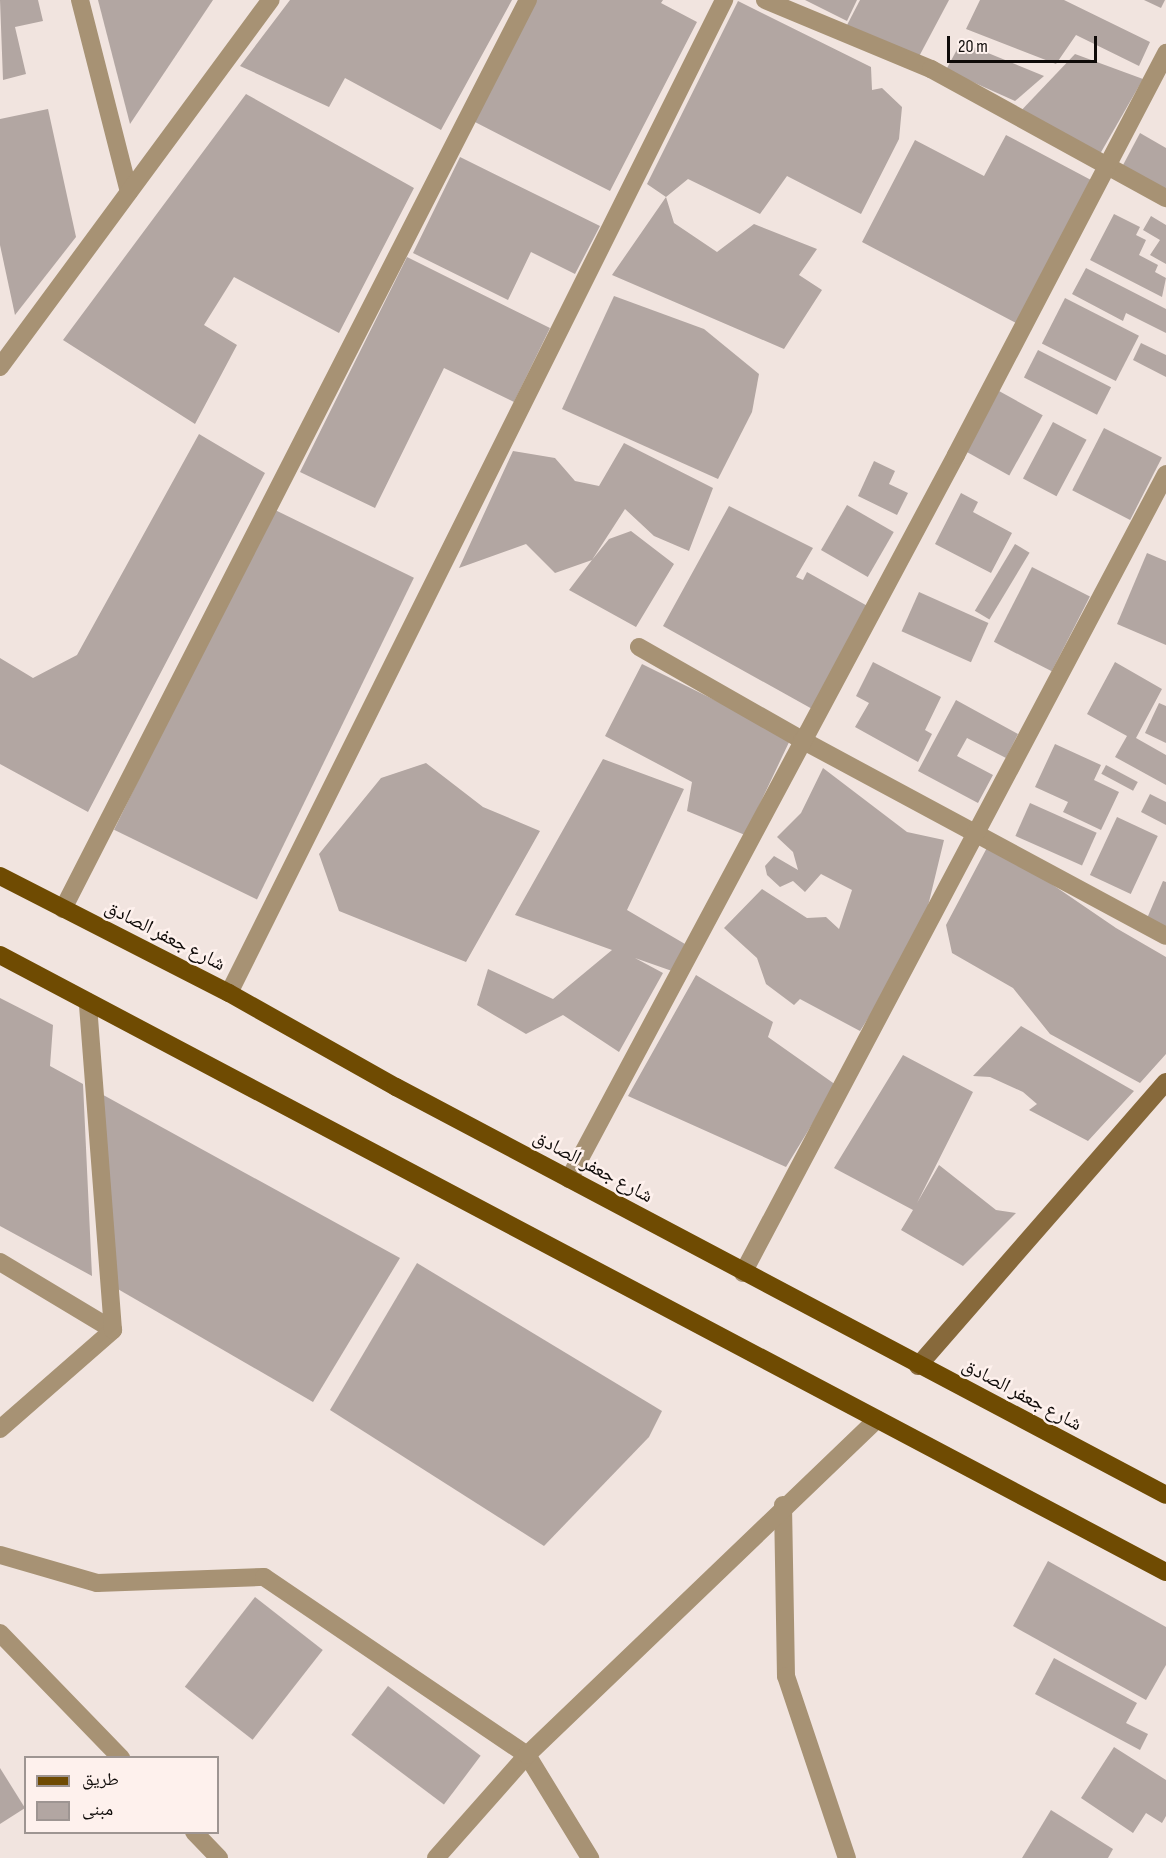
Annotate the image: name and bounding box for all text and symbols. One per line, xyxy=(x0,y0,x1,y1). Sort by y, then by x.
scale bar xyxy=(950,24,1100,62)
text: 20 m xyxy=(958,36,988,57)
street label: شارع جعفر الصادق xyxy=(101,895,229,977)
street label: شارع جعفر الصادق xyxy=(529,1125,657,1209)
street label: شارع جعفر الصادق xyxy=(958,1353,1086,1437)
legend xyxy=(24,1756,219,1834)
text: طريق xyxy=(82,1769,119,1790)
text: مبنى xyxy=(82,1799,113,1820)

